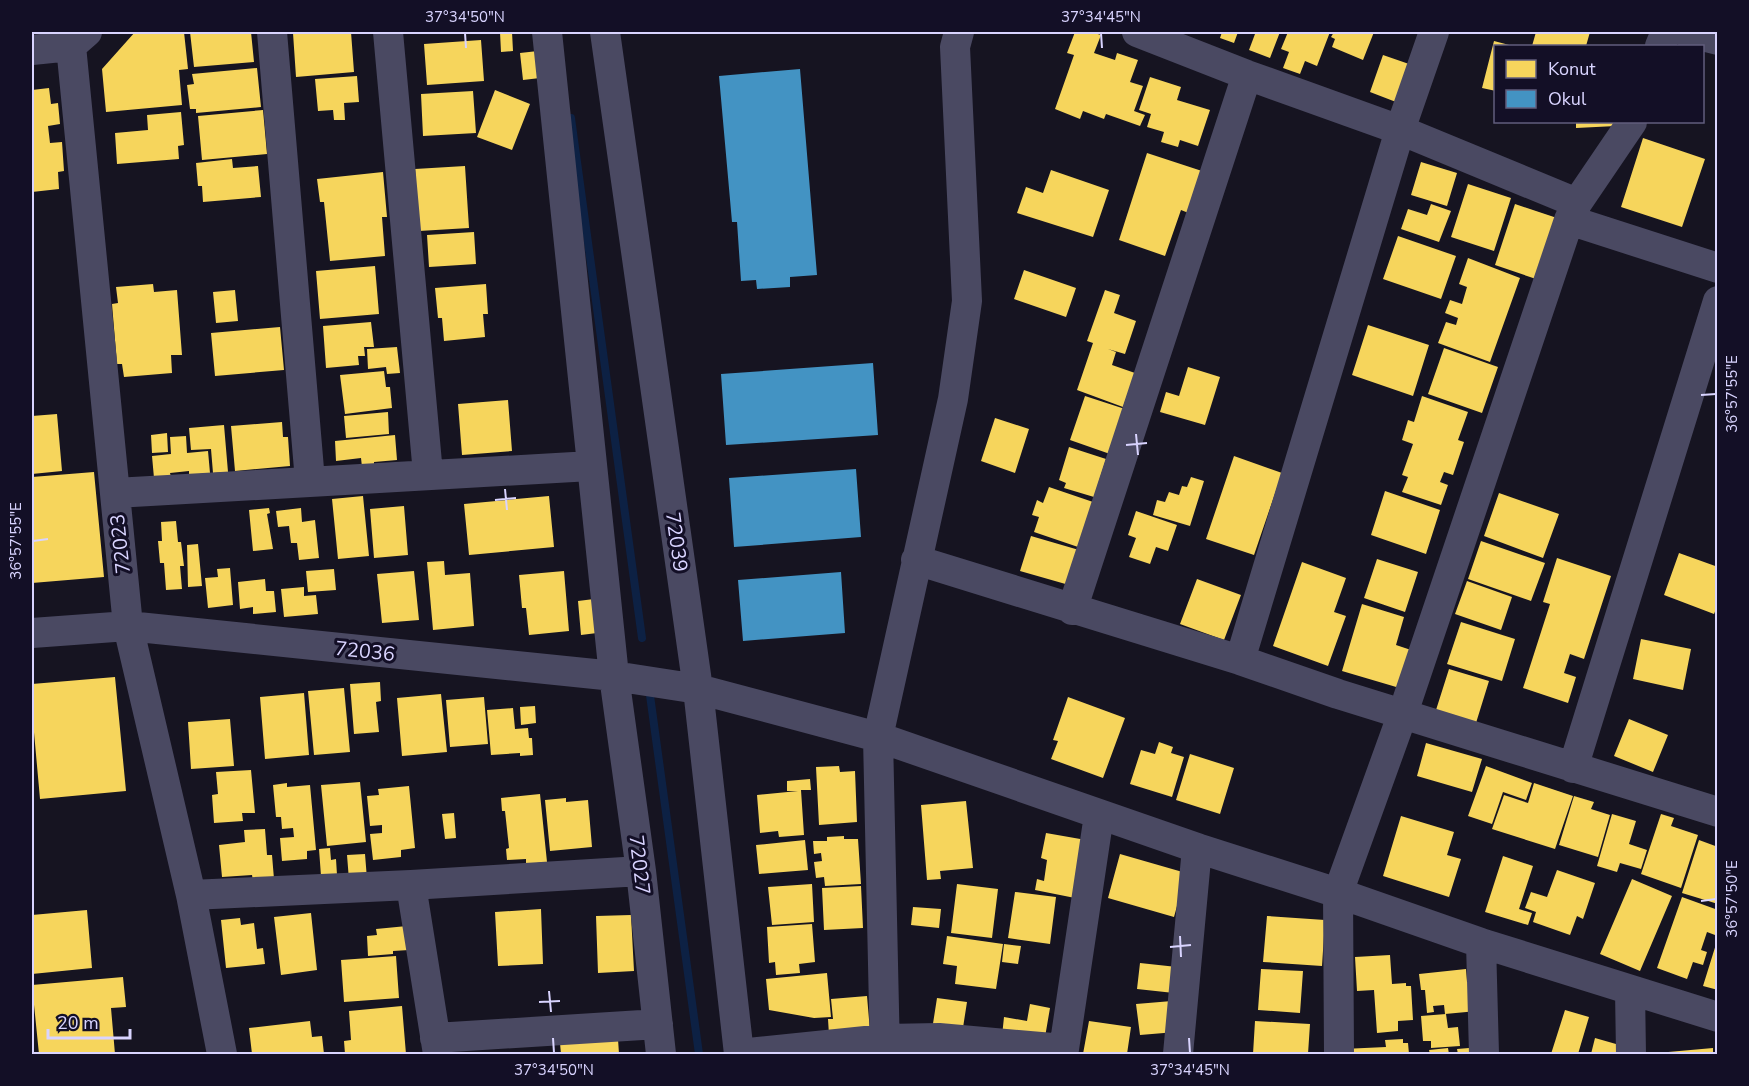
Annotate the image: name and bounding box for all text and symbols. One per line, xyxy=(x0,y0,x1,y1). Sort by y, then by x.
text: 37°34'50"N xyxy=(425,7,505,27)
text: 37°34'45"N xyxy=(1061,7,1141,27)
legend xyxy=(1494,45,1704,123)
text: Konut xyxy=(1548,57,1596,81)
text: Okul xyxy=(1548,87,1587,111)
text: 36°57'55"E xyxy=(1722,355,1742,433)
text: 36°57'55"E xyxy=(6,502,26,580)
street label: 72039 xyxy=(659,510,694,574)
street label: 72023 xyxy=(104,513,137,575)
street label: 72036 xyxy=(334,635,396,668)
street label: 72027 xyxy=(622,834,657,896)
text: 36°57'50"E xyxy=(1722,860,1742,938)
scale bar xyxy=(48,1002,130,1040)
text: 20 m xyxy=(57,1011,99,1035)
text: 37°34'50"N xyxy=(514,1060,594,1080)
text: 37°34'45"N xyxy=(1150,1060,1230,1080)

